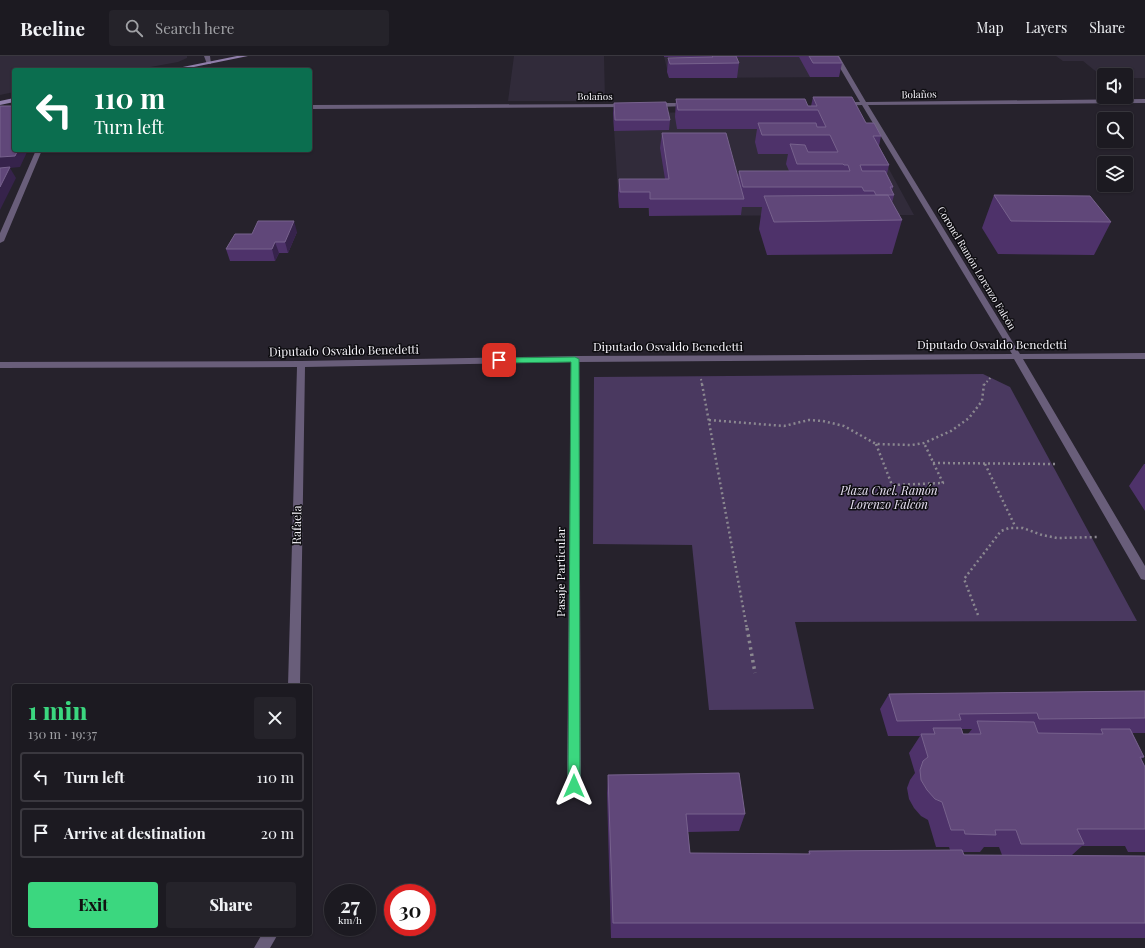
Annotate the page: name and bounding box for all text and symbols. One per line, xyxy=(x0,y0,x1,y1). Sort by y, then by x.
search box xyxy=(109,10,389,46)
text: Beeline xyxy=(20,15,85,41)
icon: search xyxy=(123,17,145,39)
text: Search here xyxy=(155,18,234,38)
text: Map xyxy=(976,18,1004,37)
text: Layers xyxy=(1026,18,1067,37)
text: Share xyxy=(1089,18,1125,37)
map controls xyxy=(1097,68,1133,192)
button: sound xyxy=(1097,68,1133,104)
text: 110 m xyxy=(94,79,165,116)
icon: left xyxy=(28,84,80,136)
street label: Bolaños xyxy=(901,87,937,101)
street label: Bolaños xyxy=(577,89,613,103)
button: search xyxy=(1097,112,1133,148)
text: Turn left xyxy=(94,115,164,139)
button: layers xyxy=(1097,156,1133,192)
street label: Coronel Ramón Lorenzo Falcón xyxy=(935,204,1020,332)
street label: Diputado Osvaldo Benedetti xyxy=(917,336,1068,352)
street label: Diputado Osvaldo Benedetti xyxy=(593,338,744,354)
street label: Diputado Osvaldo Benedetti xyxy=(269,341,420,359)
pin xyxy=(482,343,516,377)
icon: arrive xyxy=(488,349,510,371)
park label: Plaza Cnel. Ramón Lorenzo Falcón xyxy=(839,482,938,512)
street label: Rafaela xyxy=(288,505,304,545)
street label: Pasaje Particular xyxy=(552,526,568,617)
text: 1 min xyxy=(28,694,87,726)
button: close xyxy=(254,697,296,739)
text: 130 m · 19:37 xyxy=(28,725,97,742)
position arrow xyxy=(553,765,595,807)
icon: left xyxy=(30,766,52,788)
text: Turn left xyxy=(64,767,125,787)
text: 110 m xyxy=(257,767,294,787)
icon: arrive xyxy=(30,822,52,844)
text: Arrive at destination xyxy=(64,823,206,843)
text: 20 m xyxy=(261,823,294,843)
button: Exit xyxy=(28,882,158,928)
button: Share xyxy=(166,882,296,928)
speed limit sign: 30 xyxy=(384,884,436,936)
text: 27 xyxy=(340,891,360,918)
text: km/h xyxy=(338,913,362,927)

